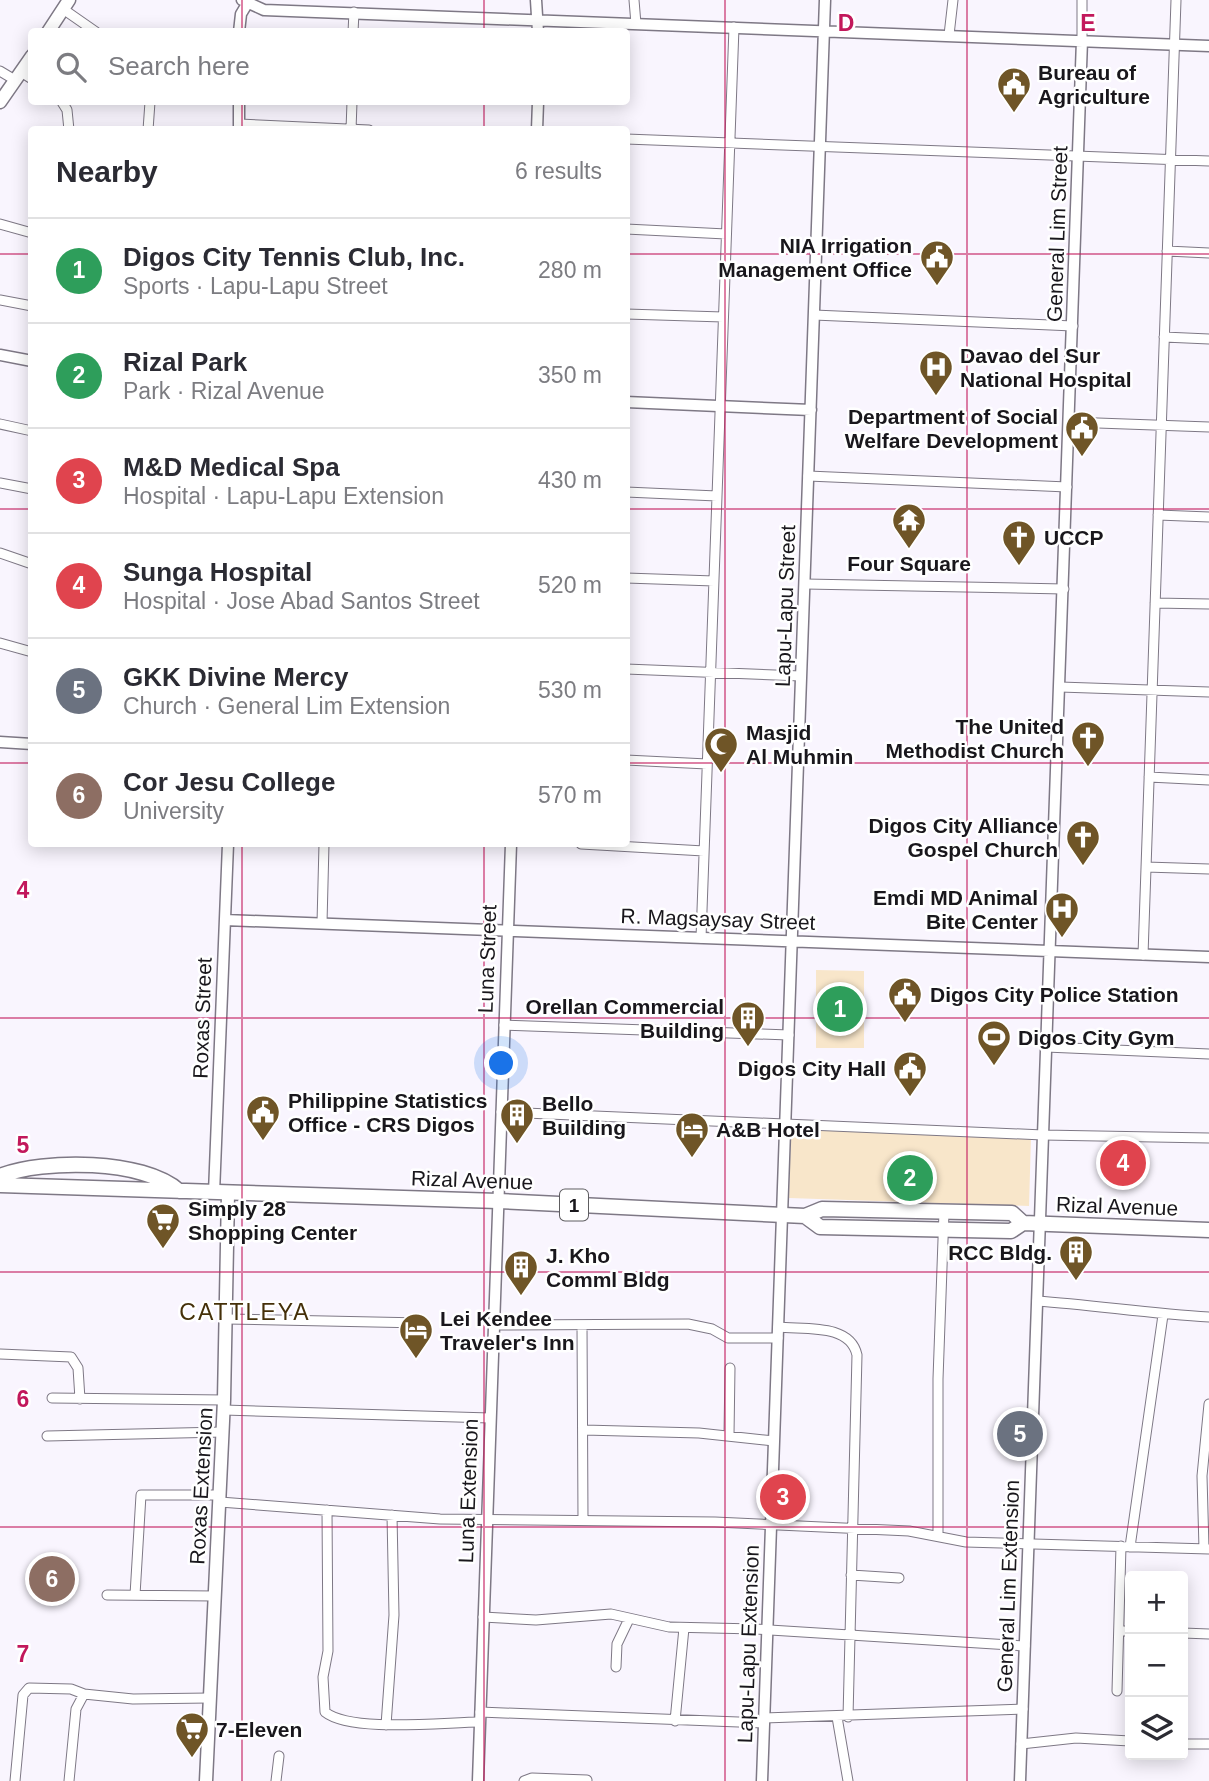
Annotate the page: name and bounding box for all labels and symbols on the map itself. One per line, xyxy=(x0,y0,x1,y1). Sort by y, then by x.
text: D xyxy=(838,10,854,36)
text: E xyxy=(1080,10,1096,36)
place label: Bureau of Agriculture xyxy=(1038,61,1150,108)
public building icon: Bureau of Agriculture xyxy=(995,65,1033,114)
street label: General Lim Street xyxy=(1042,145,1072,322)
place label: NIA Irrigation Management Office xyxy=(718,234,912,281)
public building icon: NIA Irrigation Management Office xyxy=(918,238,956,287)
place label: Davao del Sur National Hospital xyxy=(960,344,1132,391)
hospital icon: Davao del Sur National Hospital xyxy=(917,348,955,397)
place label: Department of Social Welfare Development xyxy=(845,405,1058,452)
public building icon: Department of Social Welfare Development xyxy=(1063,409,1101,458)
temple icon: Four Square xyxy=(890,501,928,550)
church icon: UCCP xyxy=(1000,518,1038,567)
street label: Lapu-Lapu Street xyxy=(771,524,799,688)
place label: UCCP xyxy=(1044,526,1104,549)
place label: Four Square xyxy=(847,552,971,575)
place label: The United Methodist Church xyxy=(886,715,1064,762)
church icon: The United Methodist Church xyxy=(1069,719,1107,768)
place label: Masjid Al Muhmin xyxy=(746,721,853,768)
mosque icon: Masjid Al Muhmin xyxy=(702,725,740,774)
place label: Digos City Alliance Gospel Church xyxy=(869,814,1058,861)
church icon: Digos City Alliance Gospel Church xyxy=(1064,818,1102,867)
text: 4 xyxy=(17,877,30,903)
place label: Emdi MD Animal Bite Center xyxy=(873,886,1038,933)
hospital icon: Emdi MD Animal Bite Center xyxy=(1043,890,1081,939)
street label: Luna Street xyxy=(474,904,500,1014)
street label: R. Magsaysay Street xyxy=(620,904,816,934)
street label: Roxas Street xyxy=(188,957,216,1079)
public building icon: Digos City Police Station xyxy=(886,975,924,1024)
pin: 1 xyxy=(817,983,863,1035)
place label: Digos City Police Station xyxy=(930,983,1179,1006)
place label: Orellan Commercial Building xyxy=(526,995,724,1042)
building icon: Orellan Commercial Building xyxy=(729,999,767,1048)
sports icon: Digos City Gym xyxy=(975,1018,1013,1067)
place label: Digos City Gym xyxy=(1018,1026,1174,1049)
your location xyxy=(484,1046,518,1080)
public building icon: Digos City Hall xyxy=(891,1049,929,1098)
place label: Digos City Hall xyxy=(738,1057,886,1080)
place label: Philippine Statistics Office - CRS Digos xyxy=(288,1089,488,1136)
place label: Bello Building xyxy=(542,1092,626,1139)
public building icon: Philippine Statistics Office - CRS Digos xyxy=(244,1093,282,1142)
building icon: Bello Building xyxy=(498,1096,536,1145)
hotel icon: A&B Hotel xyxy=(673,1110,711,1159)
place label: A&B Hotel xyxy=(716,1118,820,1141)
text: 5 xyxy=(17,1132,30,1158)
pin: 4 xyxy=(1100,1137,1146,1189)
pin: 2 xyxy=(887,1152,933,1204)
street label: Rizal Avenue xyxy=(411,1166,533,1194)
road number: 1 xyxy=(560,1190,588,1220)
street label: Rizal Avenue xyxy=(1056,1192,1178,1220)
place label: Simply 28 Shopping Center xyxy=(188,1197,357,1244)
supermarket icon: Simply 28 Shopping Center xyxy=(144,1201,182,1250)
building icon: RCC Bldg. xyxy=(1057,1233,1095,1282)
place label: RCC Bldg. xyxy=(948,1241,1052,1264)
place label: J. Kho Comml Bldg xyxy=(546,1244,670,1291)
building icon: J. Kho Comml Bldg xyxy=(502,1248,540,1297)
district label: CATTLEYA xyxy=(179,1299,311,1325)
place label: Lei Kendee Traveler's Inn xyxy=(440,1307,575,1354)
hotel icon: Lei Kendee Traveler's Inn xyxy=(397,1311,435,1360)
text: 6 xyxy=(17,1386,29,1412)
street label: Roxas Extension xyxy=(185,1407,217,1565)
pin: 5 xyxy=(997,1408,1043,1460)
street label: Luna Extension xyxy=(454,1418,482,1564)
pin: 3 xyxy=(760,1471,806,1523)
street label: General Lim Extension xyxy=(993,1479,1023,1693)
street label: Lapu-Lapu Extension xyxy=(733,1544,763,1744)
pin: 6 xyxy=(29,1553,75,1605)
text: 7 xyxy=(17,1641,29,1667)
supermarket icon: 7-Eleven xyxy=(173,1710,211,1759)
place label: 7-Eleven xyxy=(216,1718,302,1741)

